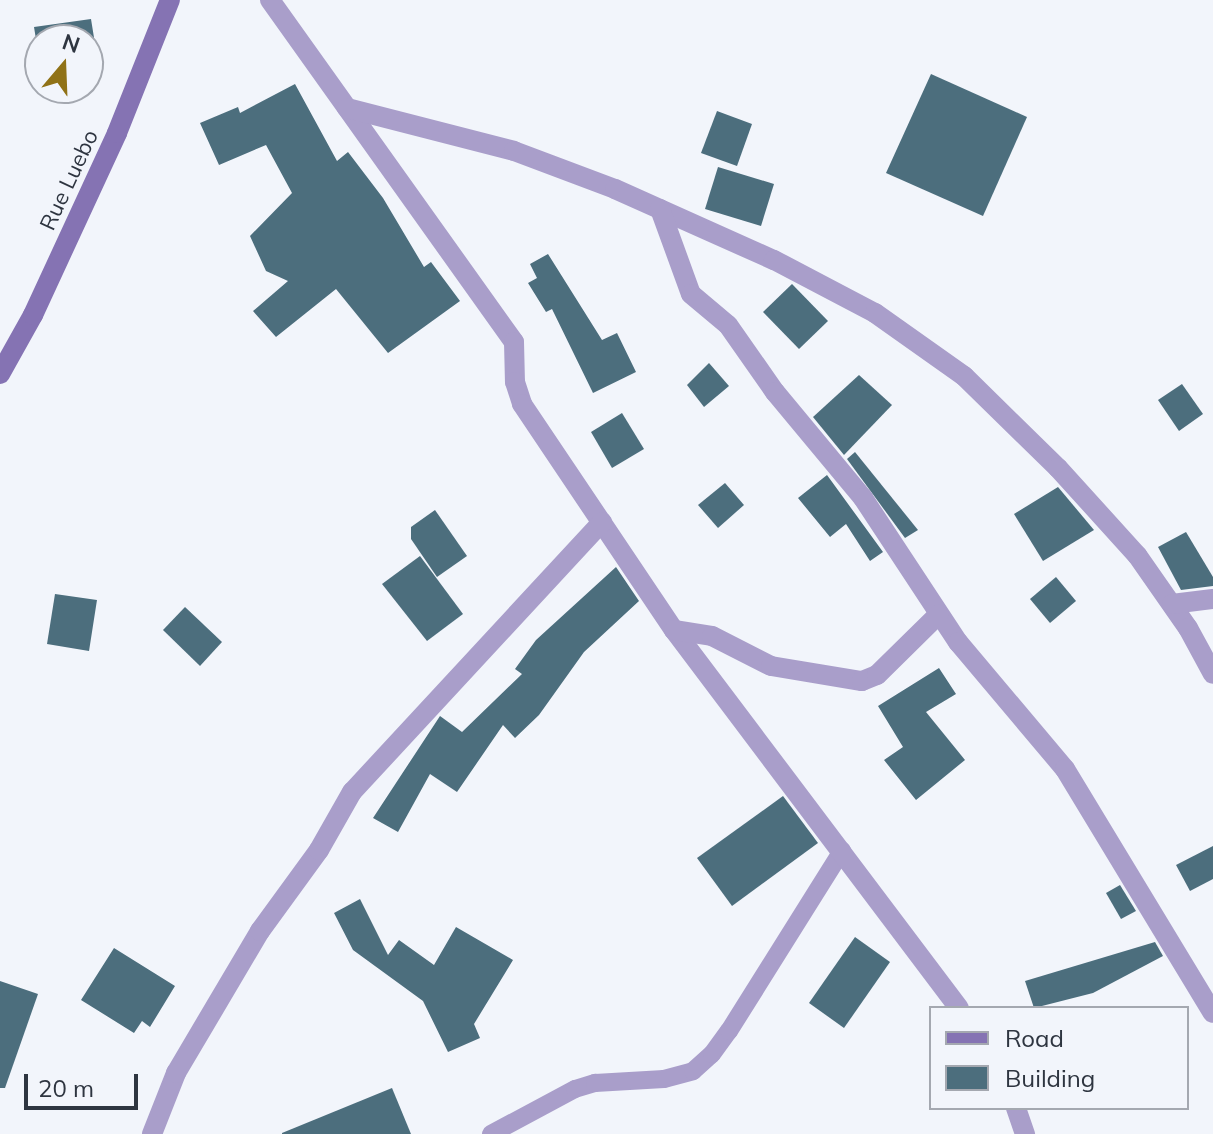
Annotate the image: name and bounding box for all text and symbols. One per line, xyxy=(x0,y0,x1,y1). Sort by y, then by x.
north arrow xyxy=(24,24,104,104)
text: N xyxy=(59,27,84,59)
street label: Rue Luebo xyxy=(34,126,104,234)
legend xyxy=(929,1006,1189,1110)
text: Road xyxy=(1005,1023,1064,1053)
scale bar xyxy=(28,1058,142,1108)
text: Building xyxy=(1005,1063,1095,1093)
text: 20 m xyxy=(38,1073,94,1103)

